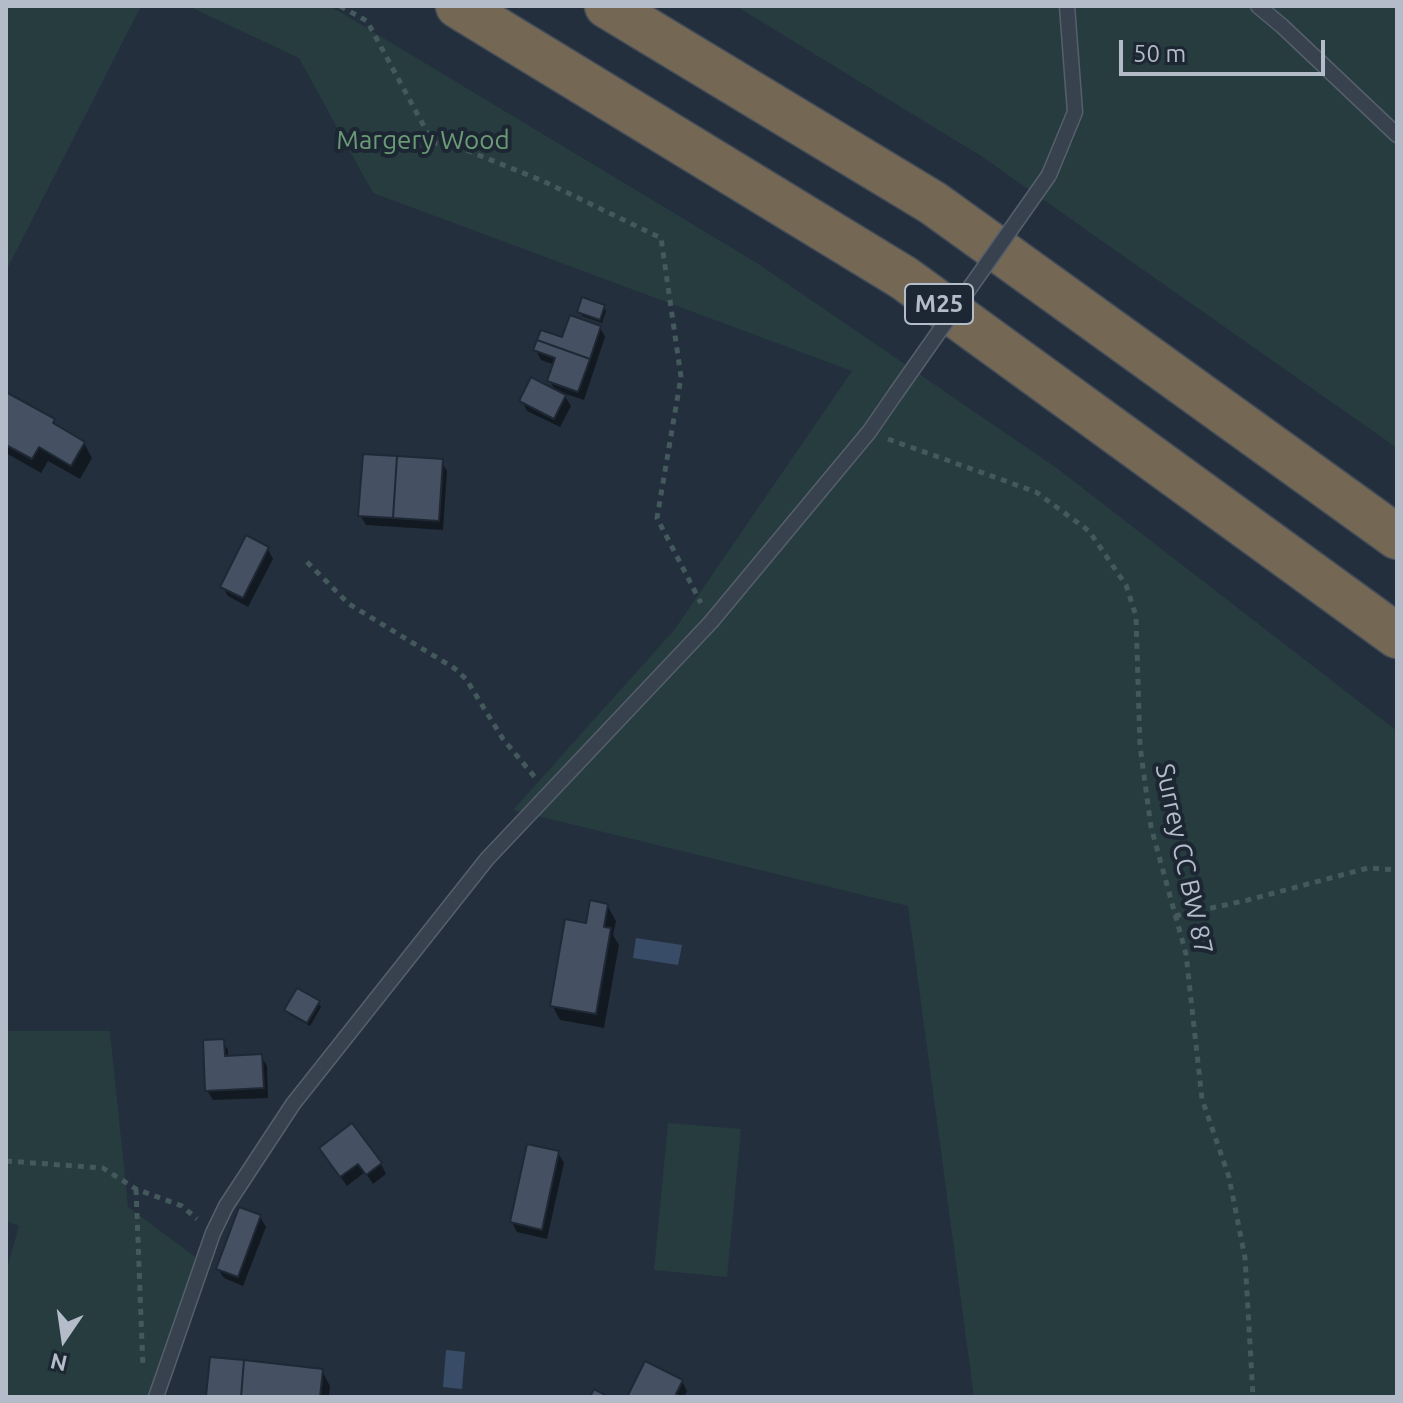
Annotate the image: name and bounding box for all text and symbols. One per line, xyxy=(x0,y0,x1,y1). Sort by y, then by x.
scale bar xyxy=(1123,24,1329,74)
text: 50 m xyxy=(1133,40,1186,67)
park label: Margery Wood xyxy=(336,124,510,156)
road number: M25 xyxy=(905,284,973,324)
street label: Surrey CC BW 87 xyxy=(1149,761,1219,957)
north arrow xyxy=(24,1299,104,1379)
text: N xyxy=(48,1349,69,1377)

